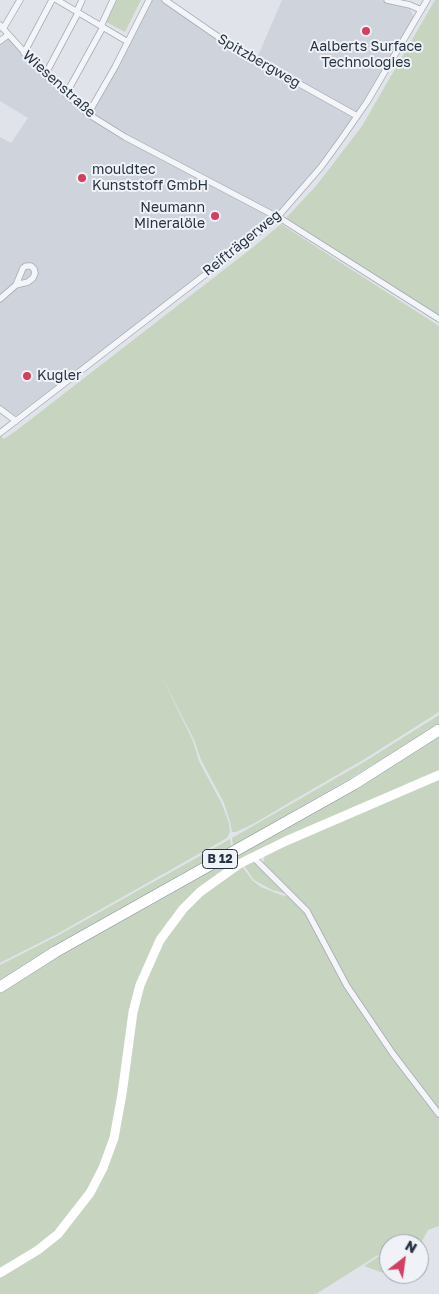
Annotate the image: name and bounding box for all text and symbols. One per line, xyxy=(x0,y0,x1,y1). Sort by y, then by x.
marker: Aalberts Surface Technologies xyxy=(360,25,372,37)
street label: Spitzbergweg xyxy=(215,30,303,92)
place label: Aalberts Surface Technologies xyxy=(310,39,422,72)
street label: Wiesenstraße xyxy=(19,47,99,121)
place label: mouldtec Kunststoff GmbH xyxy=(92,162,208,194)
marker: mouldtec Kunststoff GmbH xyxy=(76,172,88,184)
place label: Neumann Mineralöle xyxy=(134,200,205,232)
street label: Reifträgerweg xyxy=(200,206,284,280)
marker: Neumann Mineralöle xyxy=(209,210,221,222)
place label: Kugler xyxy=(37,368,81,384)
marker: Kugler xyxy=(21,370,33,382)
road number: B 12 xyxy=(202,850,238,869)
north arrow xyxy=(379,1234,429,1284)
text: N xyxy=(402,1236,420,1256)

